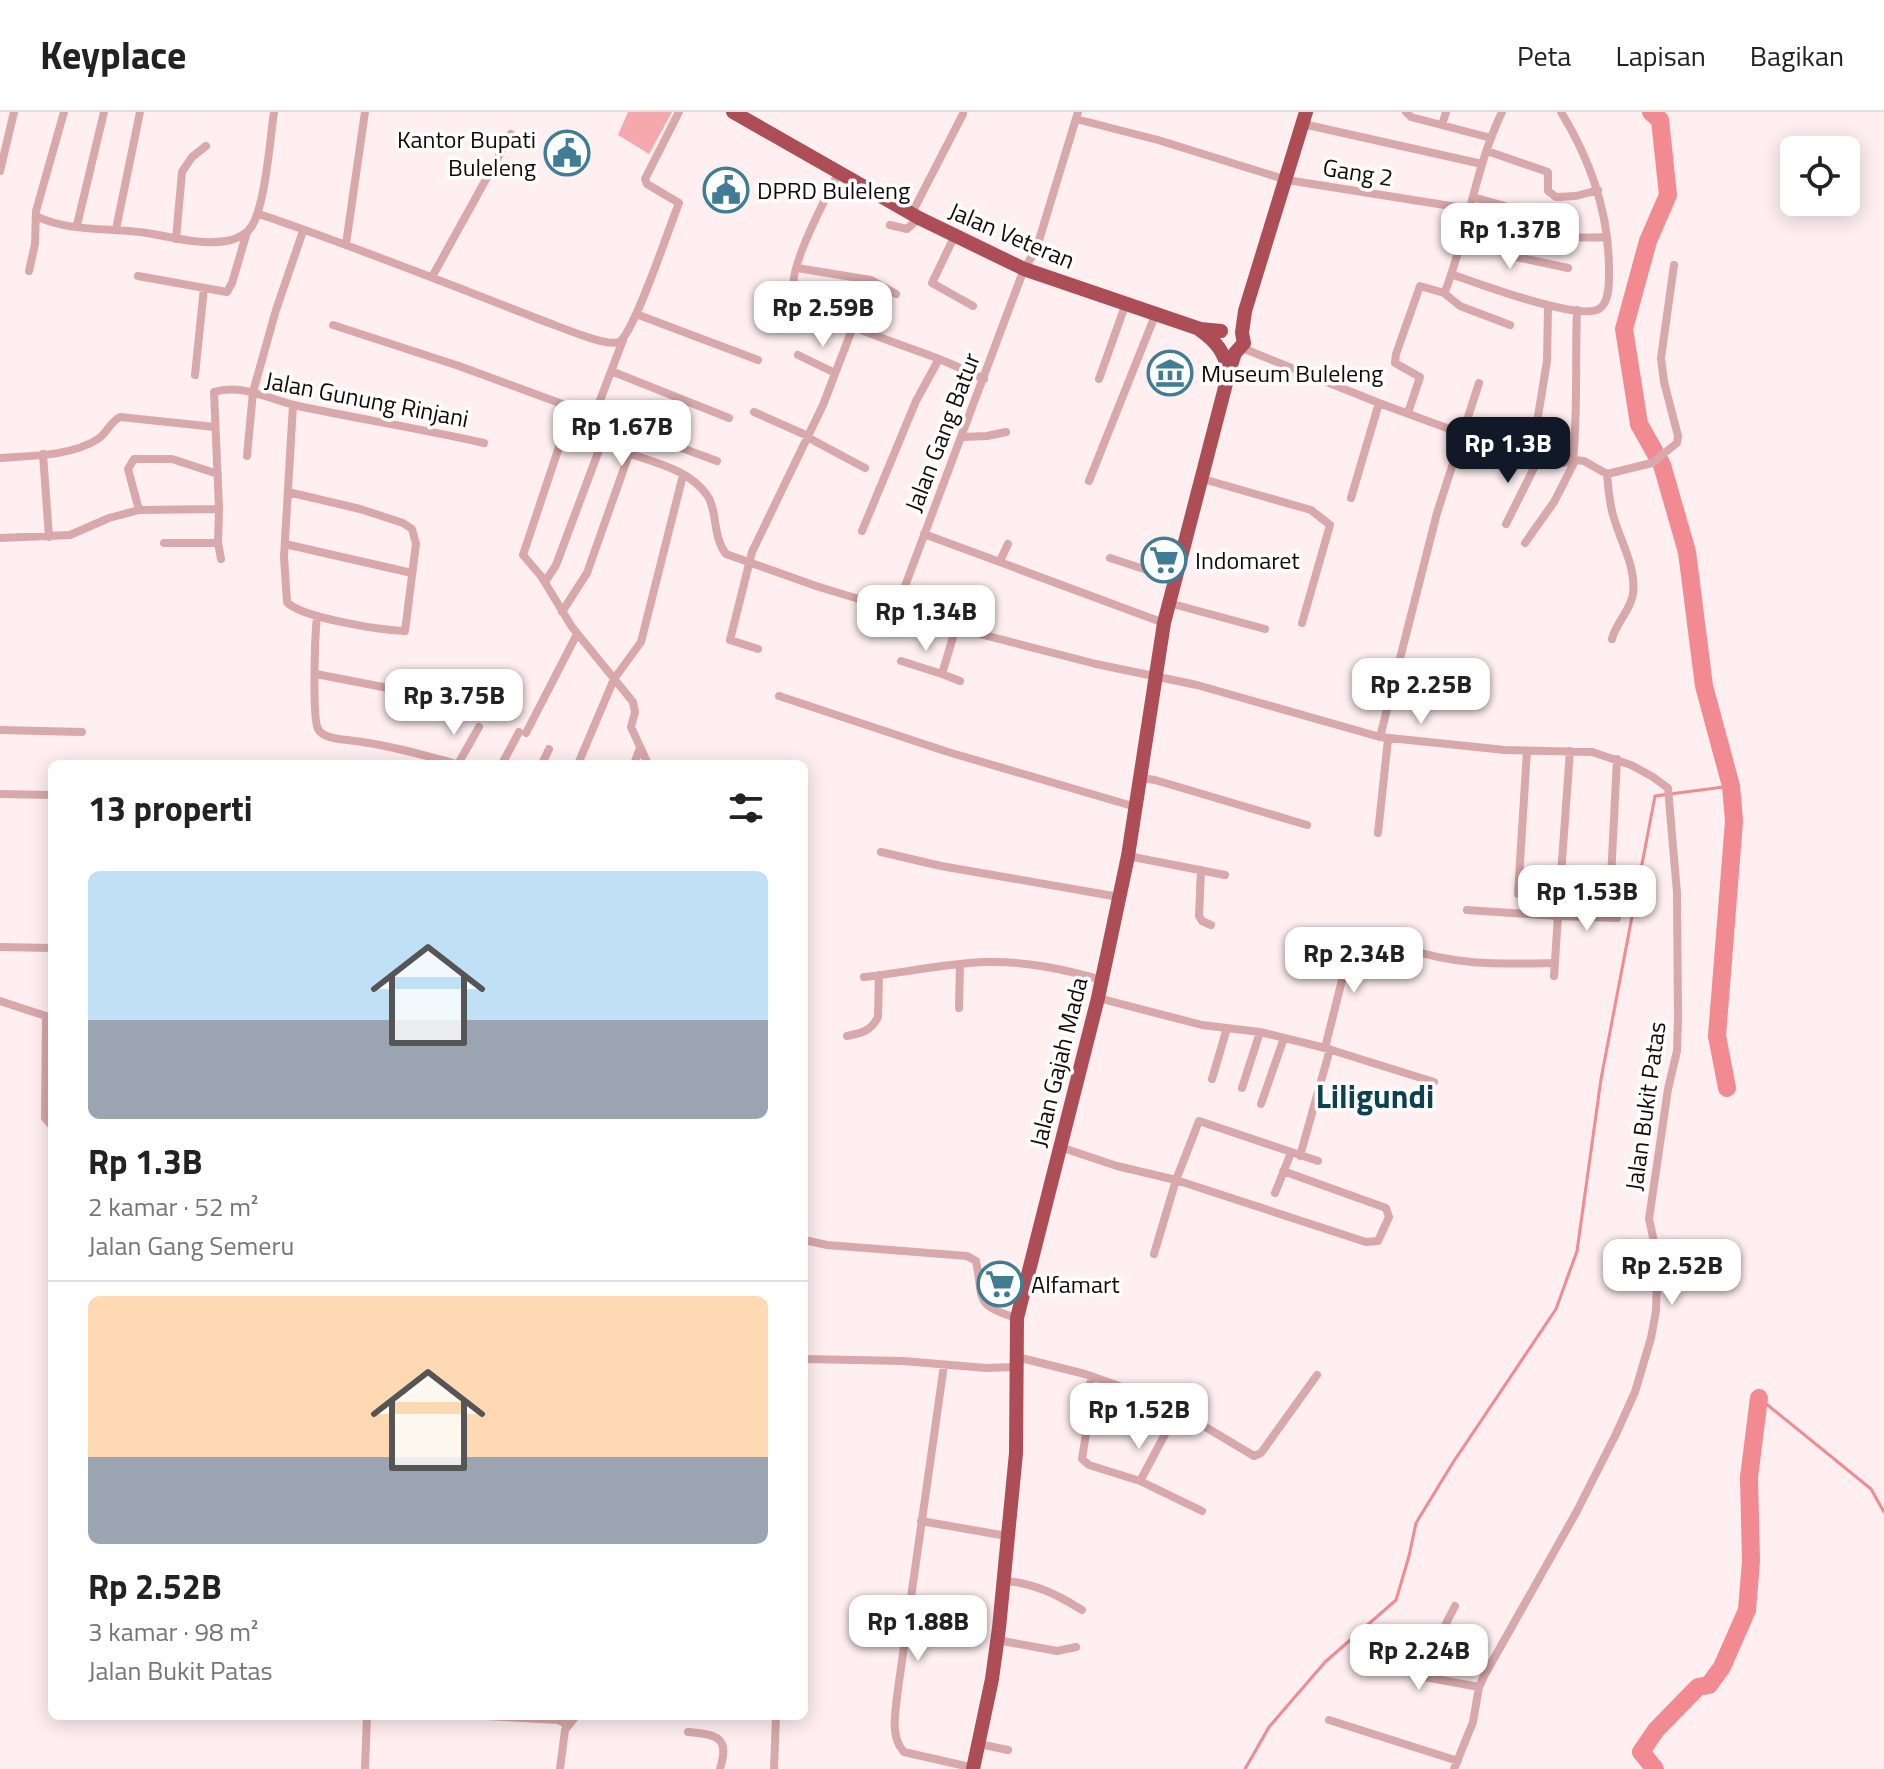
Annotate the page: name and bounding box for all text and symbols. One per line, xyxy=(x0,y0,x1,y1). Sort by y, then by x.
text: Keyplace xyxy=(40,26,187,84)
text: Peta xyxy=(1517,34,1571,77)
text: Lapisan xyxy=(1615,34,1706,77)
text: Bagikan xyxy=(1750,34,1844,77)
place label: Kantor Bupati Buleleng xyxy=(397,121,536,185)
public building icon: Kantor Bupati Buleleng xyxy=(543,129,591,177)
map controls xyxy=(1780,136,1860,216)
button: locate xyxy=(1780,136,1860,216)
street label: Gang 2 xyxy=(1320,149,1396,195)
public building icon: DPRD Buleleng xyxy=(702,166,750,214)
place label: DPRD Buleleng xyxy=(757,172,910,208)
street label: Jalan Veteran xyxy=(943,192,1081,278)
pin: Rp 1.37B xyxy=(1427,203,1593,271)
text: Rp 1.37B xyxy=(1459,209,1561,248)
pin: Rp 2.59B xyxy=(740,281,906,349)
text: Rp 2.59B xyxy=(772,287,874,326)
street label: Jalan Gang Batur xyxy=(895,347,989,517)
museum icon: Museum Buleleng xyxy=(1146,349,1194,397)
place label: Museum Buleleng xyxy=(1201,355,1383,391)
street label: Jalan Gunung Rinjani xyxy=(262,362,472,436)
pin: Rp 1.67B xyxy=(539,400,705,468)
text: Rp 1.67B xyxy=(571,406,673,445)
pin: Rp 1.3B xyxy=(1434,417,1582,485)
text: Rp 1.3B xyxy=(1464,423,1552,462)
supermarket icon: Indomaret xyxy=(1140,536,1188,584)
place label: Indomaret xyxy=(1195,542,1300,578)
pin: Rp 1.34B xyxy=(843,585,1009,653)
text: Rp 1.34B xyxy=(875,591,977,630)
pin: Rp 2.25B xyxy=(1338,658,1504,726)
text: Rp 2.25B xyxy=(1370,664,1472,703)
pin: Rp 3.75B xyxy=(371,669,537,737)
text: Rp 3.75B xyxy=(403,675,505,714)
text: 13 properti xyxy=(88,782,252,834)
icon: filters xyxy=(724,786,768,830)
pin: Rp 1.53B xyxy=(1504,865,1670,933)
text: Rp 1.53B xyxy=(1536,871,1638,910)
icon: home xyxy=(356,923,500,1067)
pin: Rp 2.34B xyxy=(1271,927,1437,995)
text: Rp 2.34B xyxy=(1303,933,1405,972)
street label: Jalan Gajah Mada xyxy=(1020,973,1096,1151)
street label: Jalan Bukit Patas xyxy=(1615,1019,1675,1193)
district label: Liligundi xyxy=(1316,1072,1434,1120)
text: Rp 1.3B xyxy=(88,1135,203,1187)
text: 2 kamar · 52 m² xyxy=(88,1187,258,1226)
text: Jalan Gang Semeru xyxy=(88,1226,294,1265)
pin: Rp 2.52B xyxy=(1589,1239,1755,1307)
text: Rp 2.52B xyxy=(1621,1245,1723,1284)
supermarket icon: Alfamart xyxy=(976,1260,1024,1308)
place label: Alfamart xyxy=(1031,1266,1120,1302)
icon: home xyxy=(356,1348,500,1492)
pin: Rp 1.52B xyxy=(1056,1383,1222,1451)
text: Rp 1.52B xyxy=(1088,1389,1190,1428)
text: Rp 2.52B xyxy=(88,1560,222,1612)
pin: Rp 1.88B xyxy=(835,1595,1001,1663)
text: Rp 1.88B xyxy=(867,1601,969,1640)
text: 3 kamar · 98 m² xyxy=(88,1612,258,1651)
pin: Rp 2.24B xyxy=(1336,1624,1502,1692)
text: Rp 2.24B xyxy=(1368,1630,1470,1669)
text: Jalan Bukit Patas xyxy=(88,1651,273,1690)

